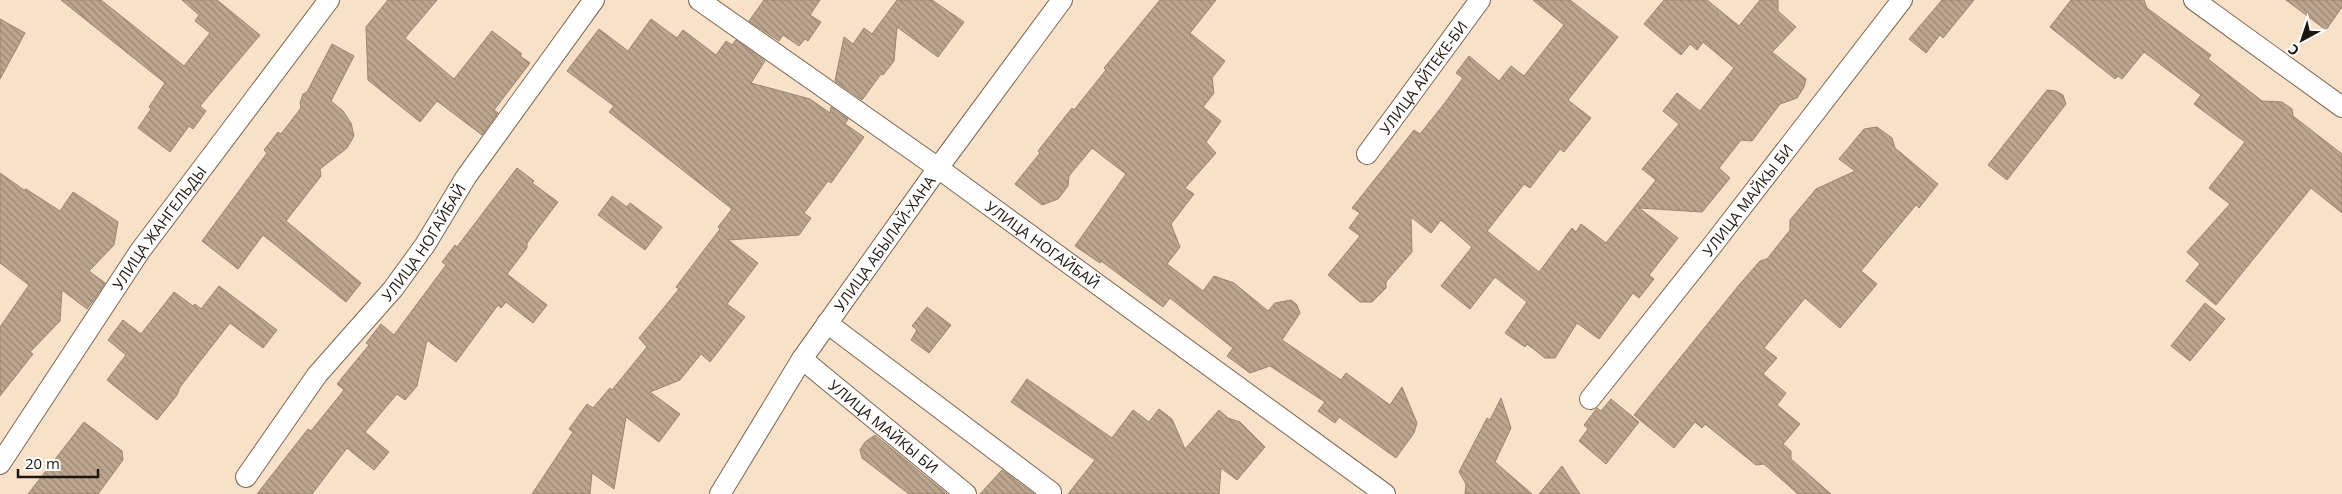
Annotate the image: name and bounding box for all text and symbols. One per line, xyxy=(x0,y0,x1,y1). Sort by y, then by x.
north arrow xyxy=(2277,15,2327,65)
street label: УЛИЦА АЙТЕКЕ-БИ xyxy=(1375,17,1472,138)
text: С xyxy=(2284,40,2303,60)
street label: УЛИЦА МАЙКЫ БИ xyxy=(1698,140,1797,260)
street label: УЛИЦА ЖАНГЕЛЬДЫ xyxy=(108,162,211,293)
street label: УЛИЦА АБЫЛАЙ-ХАНА xyxy=(829,171,940,315)
street label: УЛИЦА НОГАЙБАЙ xyxy=(377,180,470,305)
street label: УЛИЦА НОГАЙБАЙ xyxy=(982,196,1104,293)
street label: УЛИЦА МАЙКЫ БИ xyxy=(825,375,943,477)
scale bar xyxy=(18,446,98,478)
text: 20 m xyxy=(25,453,60,473)

